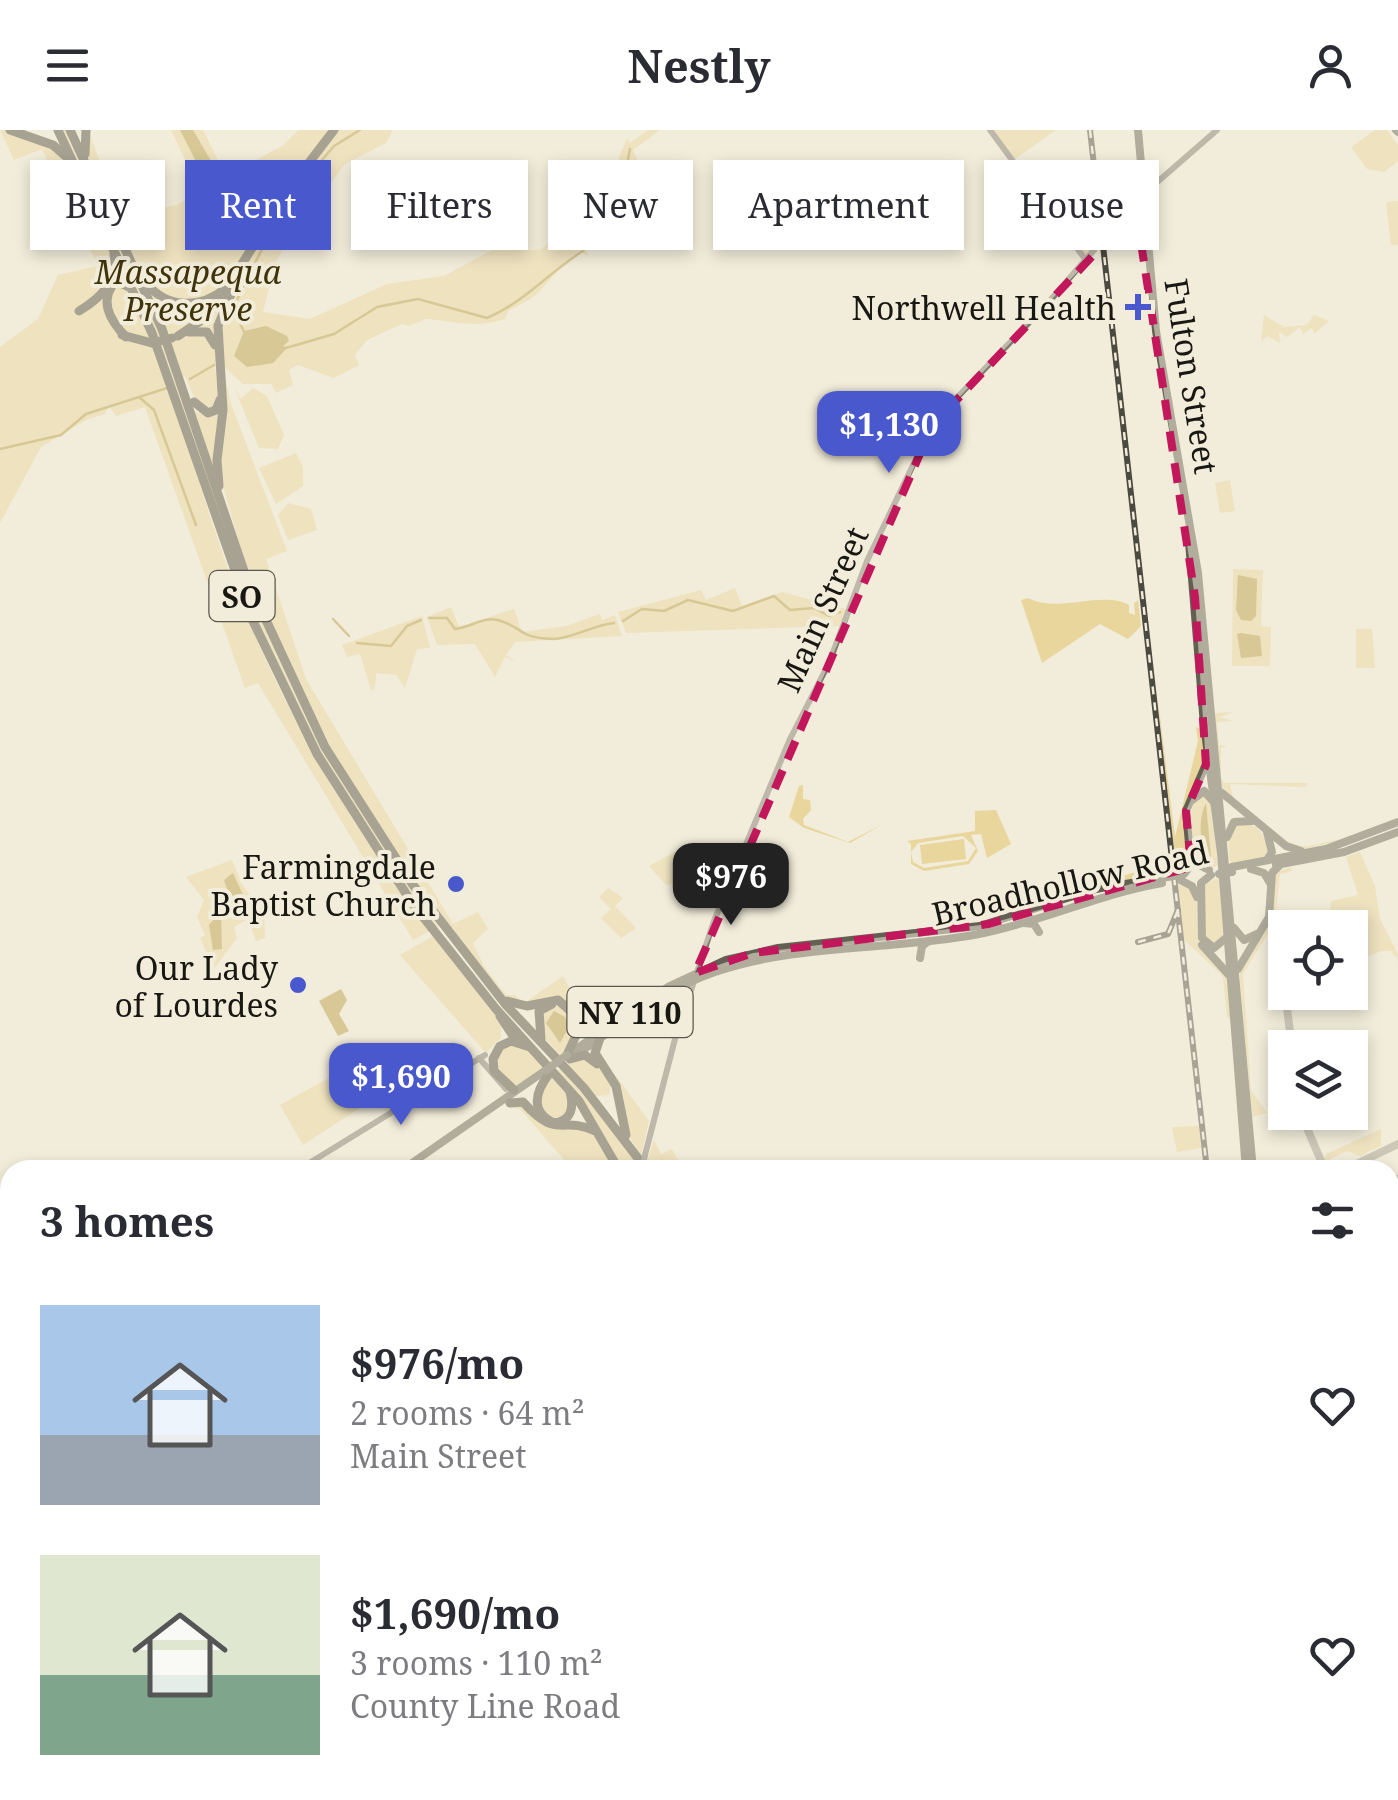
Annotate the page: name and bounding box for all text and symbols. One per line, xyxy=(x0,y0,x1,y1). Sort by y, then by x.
text: Nestly xyxy=(628,35,770,96)
icon: menu xyxy=(40,38,95,93)
icon: person xyxy=(1303,38,1358,93)
chip: Buy xyxy=(30,160,165,250)
chip: Rent xyxy=(185,160,331,250)
chip: Filters xyxy=(351,160,528,250)
chip: New xyxy=(548,160,693,250)
chip: Apartment xyxy=(713,160,964,250)
chip: House xyxy=(984,160,1159,250)
park label: Massapequa Preserve xyxy=(94,250,282,330)
street label: Fulton Street xyxy=(1155,275,1229,477)
place label: Northwell Health xyxy=(852,286,1116,329)
marker: Northwell Health xyxy=(1125,294,1151,320)
pin: $1,130 xyxy=(808,391,970,476)
text: $1,130 xyxy=(839,402,939,445)
street label: Main Street xyxy=(766,520,878,698)
road number: SO xyxy=(210,571,274,621)
street label: Broadhollow Road xyxy=(928,829,1213,935)
pin: $976 xyxy=(672,843,790,928)
place label: Farmingdale Baptist Church xyxy=(210,845,436,925)
text: $976 xyxy=(695,854,767,897)
marker: Farmingdale Baptist Church xyxy=(445,873,467,895)
map controls xyxy=(1268,910,1368,1130)
button: locate xyxy=(1268,910,1368,1010)
place label: Our Lady of Lourdes xyxy=(114,946,279,1026)
marker: Our Lady of Lourdes xyxy=(287,974,309,996)
road number: NY 110 xyxy=(568,987,692,1037)
button: layers xyxy=(1268,1030,1368,1130)
pin: $1,690 xyxy=(320,1043,482,1128)
text: $1,690 xyxy=(351,1054,451,1097)
text: 3 homes xyxy=(40,1192,214,1249)
icon: filters xyxy=(1305,1193,1360,1248)
text: $976/mo xyxy=(350,1334,524,1391)
icon: home xyxy=(120,1345,240,1465)
icon: heart xyxy=(1305,1378,1360,1433)
text: 2 rooms · 64 m² xyxy=(350,1391,585,1434)
text: Main Street xyxy=(350,1434,526,1477)
text: $1,690/mo xyxy=(350,1584,560,1641)
icon: home xyxy=(120,1595,240,1715)
icon: heart xyxy=(1305,1628,1360,1683)
text: 3 rooms · 110 m² xyxy=(350,1641,603,1684)
text: County Line Road xyxy=(350,1684,620,1727)

